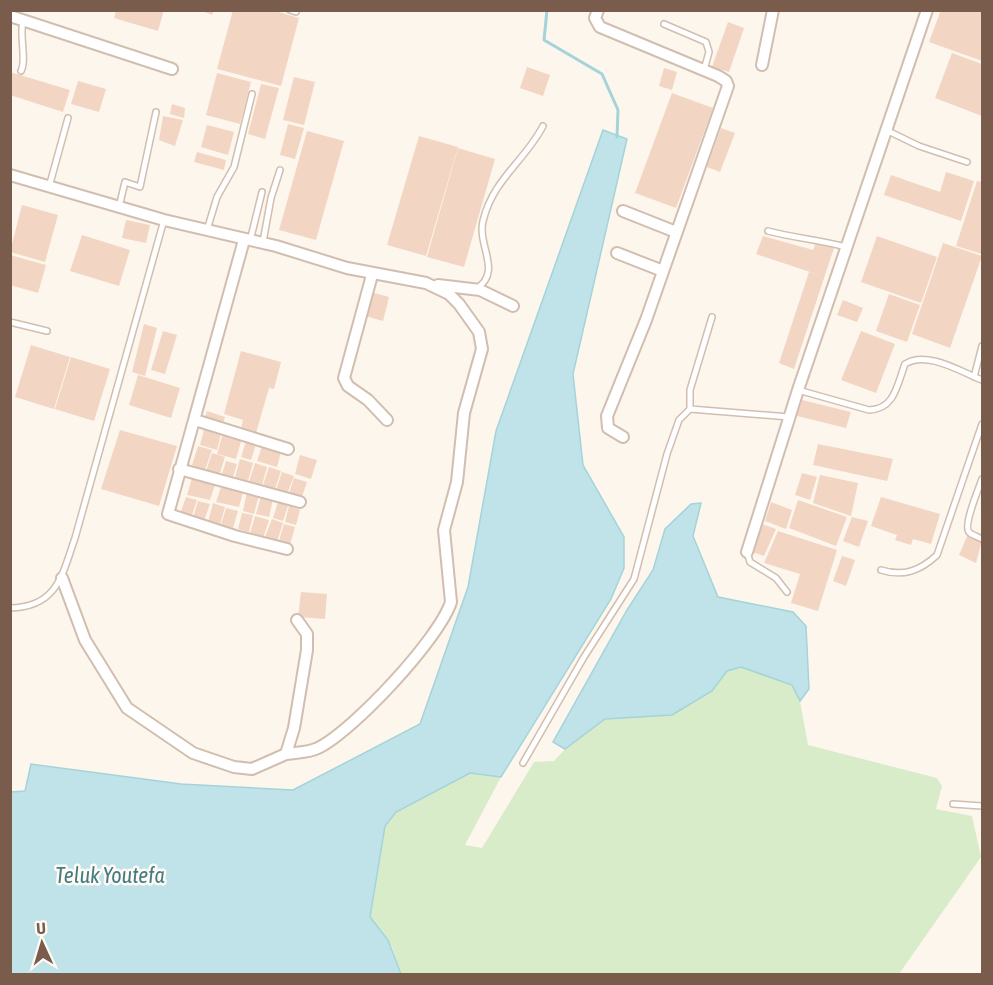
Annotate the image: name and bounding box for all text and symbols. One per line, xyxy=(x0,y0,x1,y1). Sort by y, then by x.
water label: Teluk Youtefa xyxy=(55,862,165,888)
north arrow xyxy=(12,913,72,973)
text: U xyxy=(36,919,46,937)

